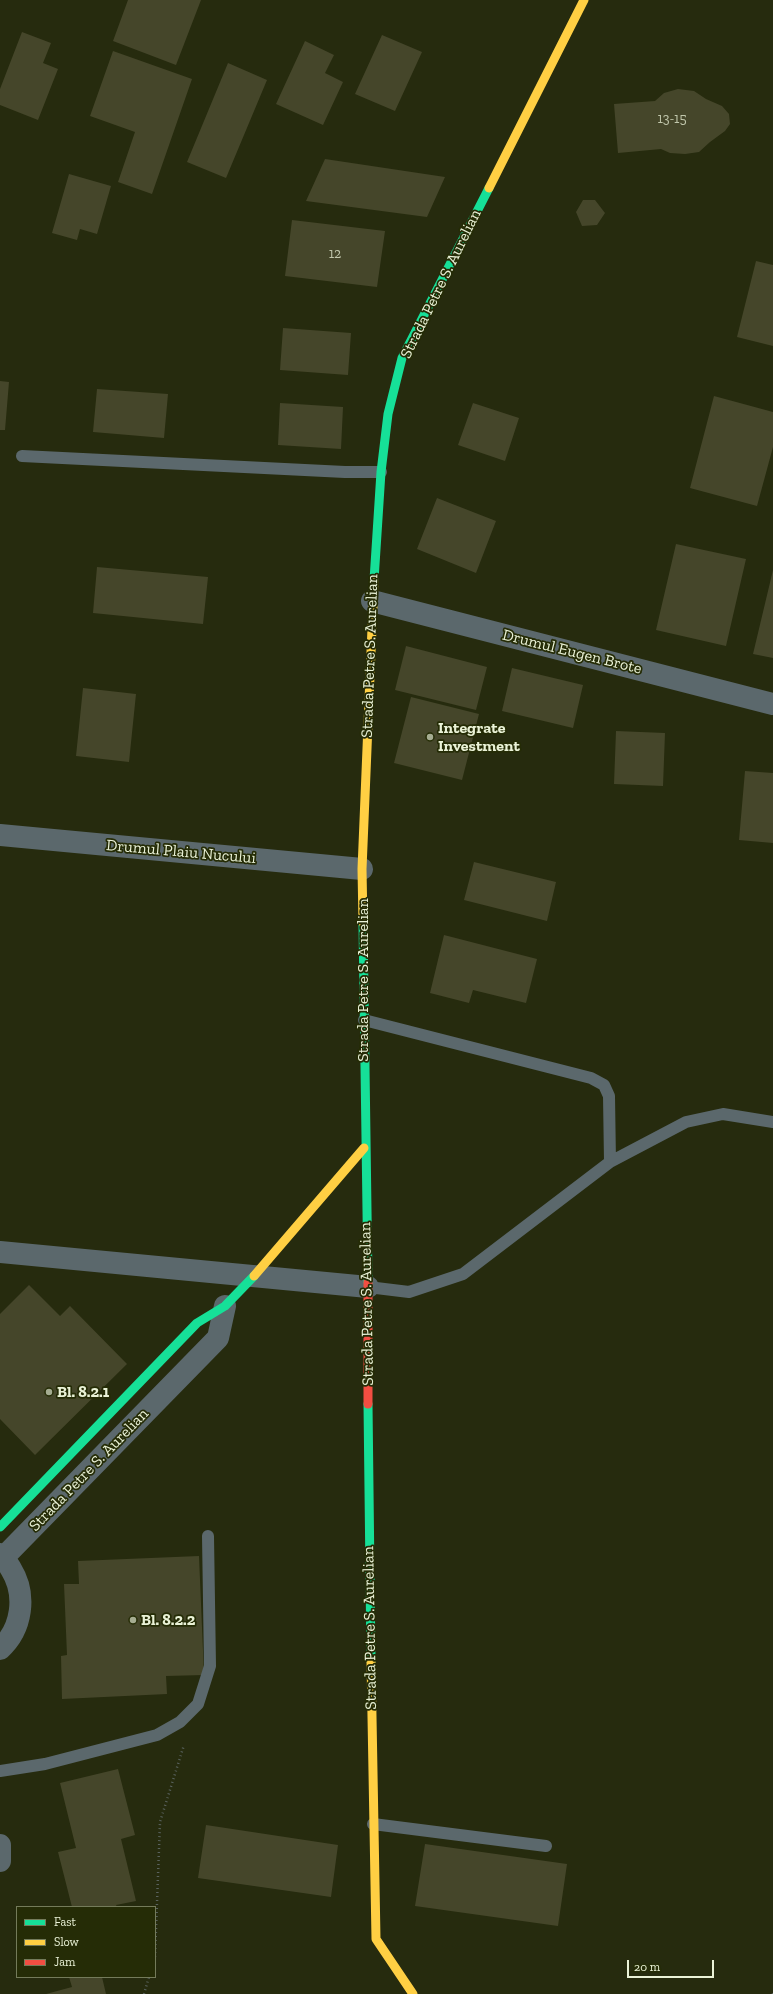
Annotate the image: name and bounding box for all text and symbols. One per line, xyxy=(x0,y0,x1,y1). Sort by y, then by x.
house number: 13-15 xyxy=(657,111,687,127)
street label: Strada Petre S. Aurelian xyxy=(397,206,485,362)
house number: 12 xyxy=(329,246,341,262)
street label: Strada Petre S. Aurelian xyxy=(358,574,382,738)
street label: Drumul Eugen Brote xyxy=(500,625,644,679)
place label: Integrate Investment xyxy=(438,718,520,756)
marker: Integrate Investment xyxy=(425,732,435,742)
street label: Drumul Plaiu Nucului xyxy=(105,836,257,868)
street label: Strada Petre S. Aurelian xyxy=(353,898,373,1062)
street label: Strada Petre S. Aurelian xyxy=(356,1222,378,1386)
place label: Bl. 8.2.1 xyxy=(57,1382,109,1402)
marker: Bl. 8.2.1 xyxy=(44,1387,54,1397)
street label: Strada Petre S. Aurelian xyxy=(25,1405,153,1535)
street label: Strada Petre S. Aurelian xyxy=(359,1546,381,1710)
place label: Bl. 8.2.2 xyxy=(141,1610,195,1630)
marker: Bl. 8.2.2 xyxy=(128,1615,138,1625)
legend xyxy=(16,1906,156,1978)
text: Fast xyxy=(54,1915,76,1929)
text: Slow xyxy=(54,1935,79,1949)
scale bar xyxy=(629,1952,716,1978)
text: Jam xyxy=(54,1955,75,1969)
text: 20 m xyxy=(634,1960,660,1974)

